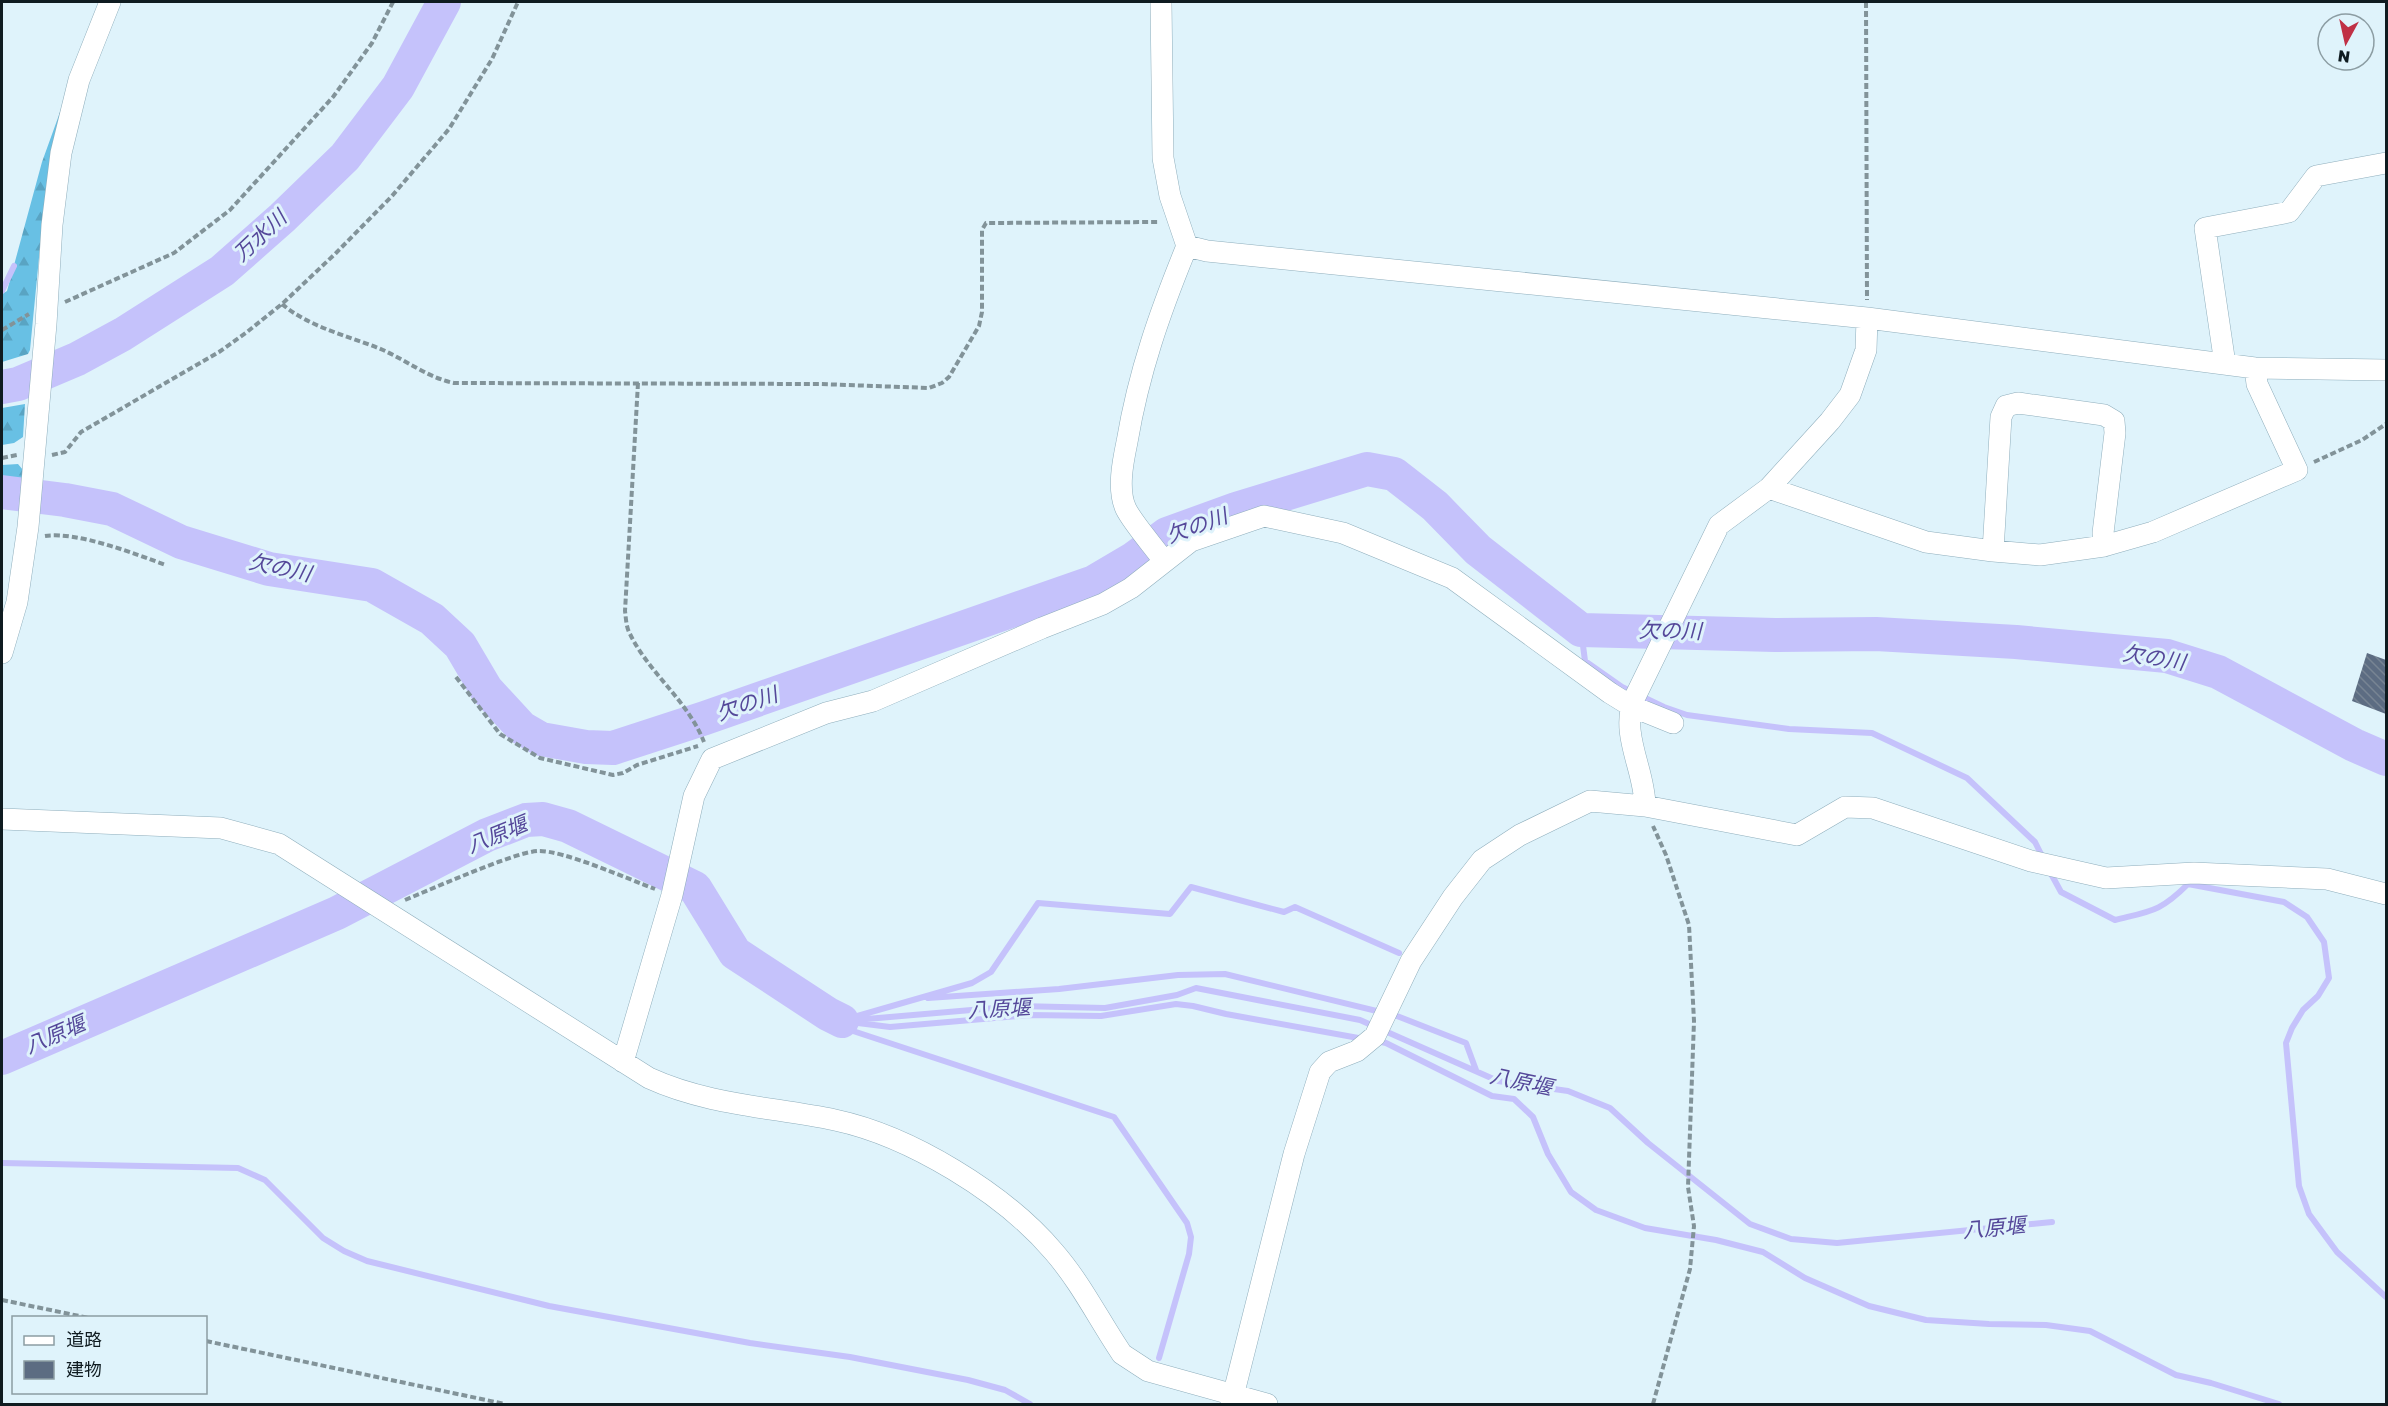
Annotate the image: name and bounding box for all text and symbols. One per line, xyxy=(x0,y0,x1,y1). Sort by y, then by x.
north arrow xyxy=(2316,12,2376,72)
text: N xyxy=(2336,46,2351,68)
water label: 万水川 xyxy=(227,203,293,266)
water label: 欠の川 xyxy=(1163,501,1233,548)
water label: 欠の川 xyxy=(247,548,316,587)
water label: 欠の川 xyxy=(1638,616,1704,644)
water label: 欠の川 xyxy=(2121,639,2189,675)
water label: 欠の川 xyxy=(713,680,783,726)
water label: 八原堰 xyxy=(463,809,534,858)
water label: 八原堰 xyxy=(967,993,1035,1023)
water label: 八原堰 xyxy=(21,1008,92,1058)
water label: 八原堰 xyxy=(1488,1062,1559,1101)
water label: 八原堰 xyxy=(1961,1211,2030,1243)
legend xyxy=(12,1316,207,1394)
text: 道路 xyxy=(66,1328,102,1350)
text: 建物 xyxy=(66,1358,102,1380)

